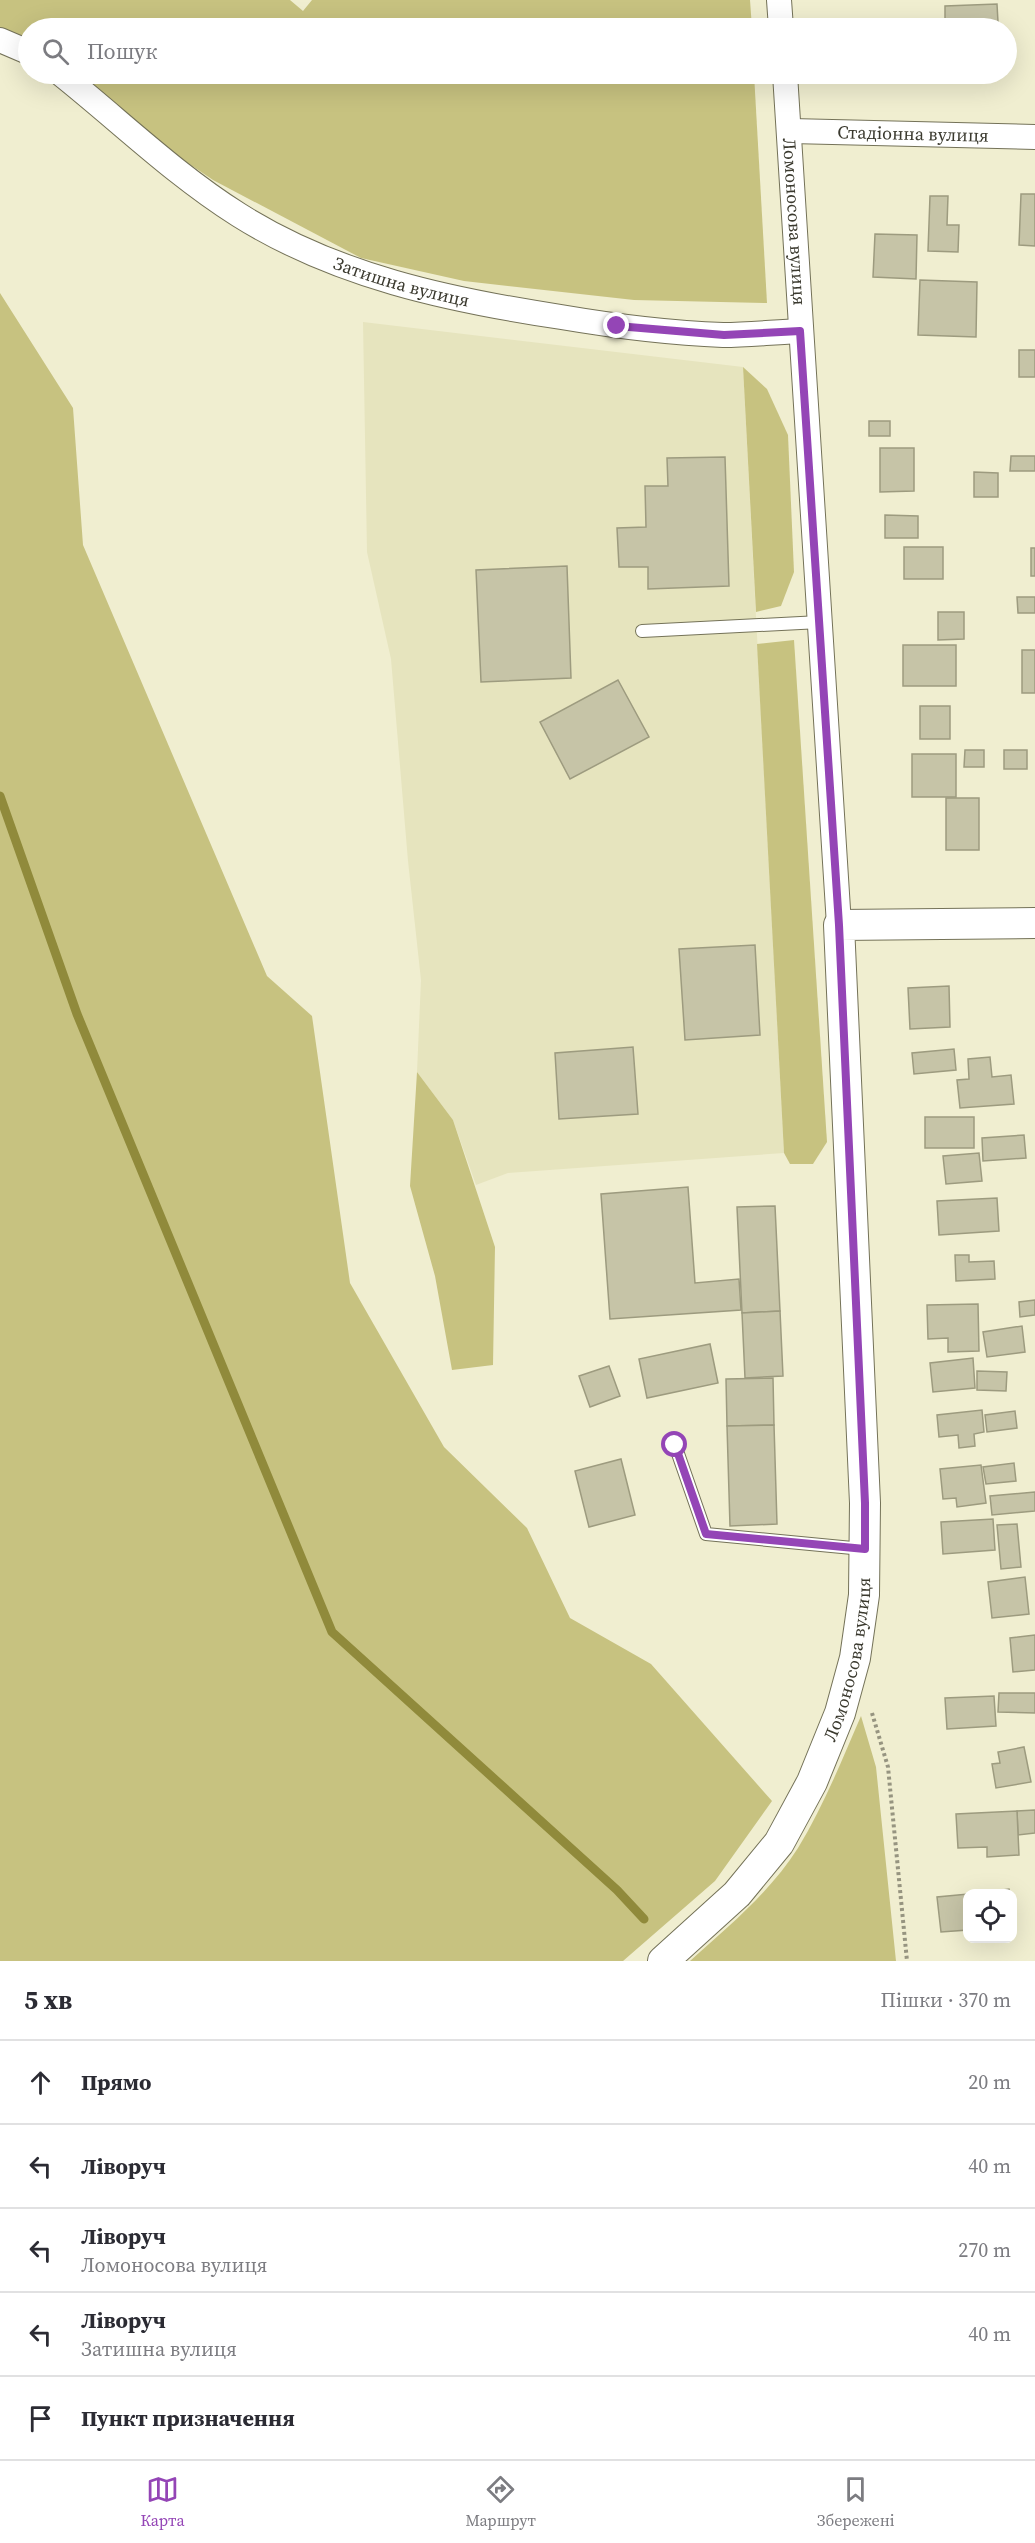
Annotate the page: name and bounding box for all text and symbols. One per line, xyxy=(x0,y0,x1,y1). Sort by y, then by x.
search box xyxy=(18,18,1017,84)
icon: search xyxy=(39,35,72,68)
text: Пошук xyxy=(87,36,158,66)
street label: Стадіонна вулиця xyxy=(837,119,989,148)
street label: Ломоносова вулиця xyxy=(777,137,813,306)
street label: Затишна вулиця xyxy=(330,250,472,313)
route end xyxy=(603,312,629,338)
route start xyxy=(661,1431,687,1457)
street label: Ломоносова вулиця xyxy=(817,1577,876,1745)
map controls xyxy=(963,1889,1017,1943)
button: locate xyxy=(963,1889,1017,1943)
text: 5 хв xyxy=(24,1982,72,2018)
text: Пішки · 370 m xyxy=(880,1986,1011,2014)
icon: ahead xyxy=(24,2066,57,2099)
text: Прямо xyxy=(81,2067,151,2097)
text: 20 m xyxy=(968,2068,1011,2096)
icon: left xyxy=(24,2150,57,2183)
text: Ліворуч xyxy=(81,2151,166,2181)
text: 40 m xyxy=(968,2152,1011,2180)
text: Ліворуч xyxy=(81,2221,166,2251)
icon: left xyxy=(24,2234,57,2267)
text: 270 m xyxy=(958,2236,1011,2264)
text: Ломоносова вулиця xyxy=(81,2251,268,2279)
text: Ліворуч xyxy=(81,2305,166,2335)
icon: left xyxy=(24,2318,57,2351)
text: 40 m xyxy=(968,2320,1011,2348)
text: Затишна вулиця xyxy=(81,2335,237,2363)
icon: arrive xyxy=(24,2402,57,2435)
text: Пункт призначення xyxy=(81,2403,295,2433)
tab: Карта xyxy=(140,2473,185,2531)
tab: Маршрут xyxy=(465,2473,536,2531)
tab: Збережені xyxy=(817,2473,895,2531)

